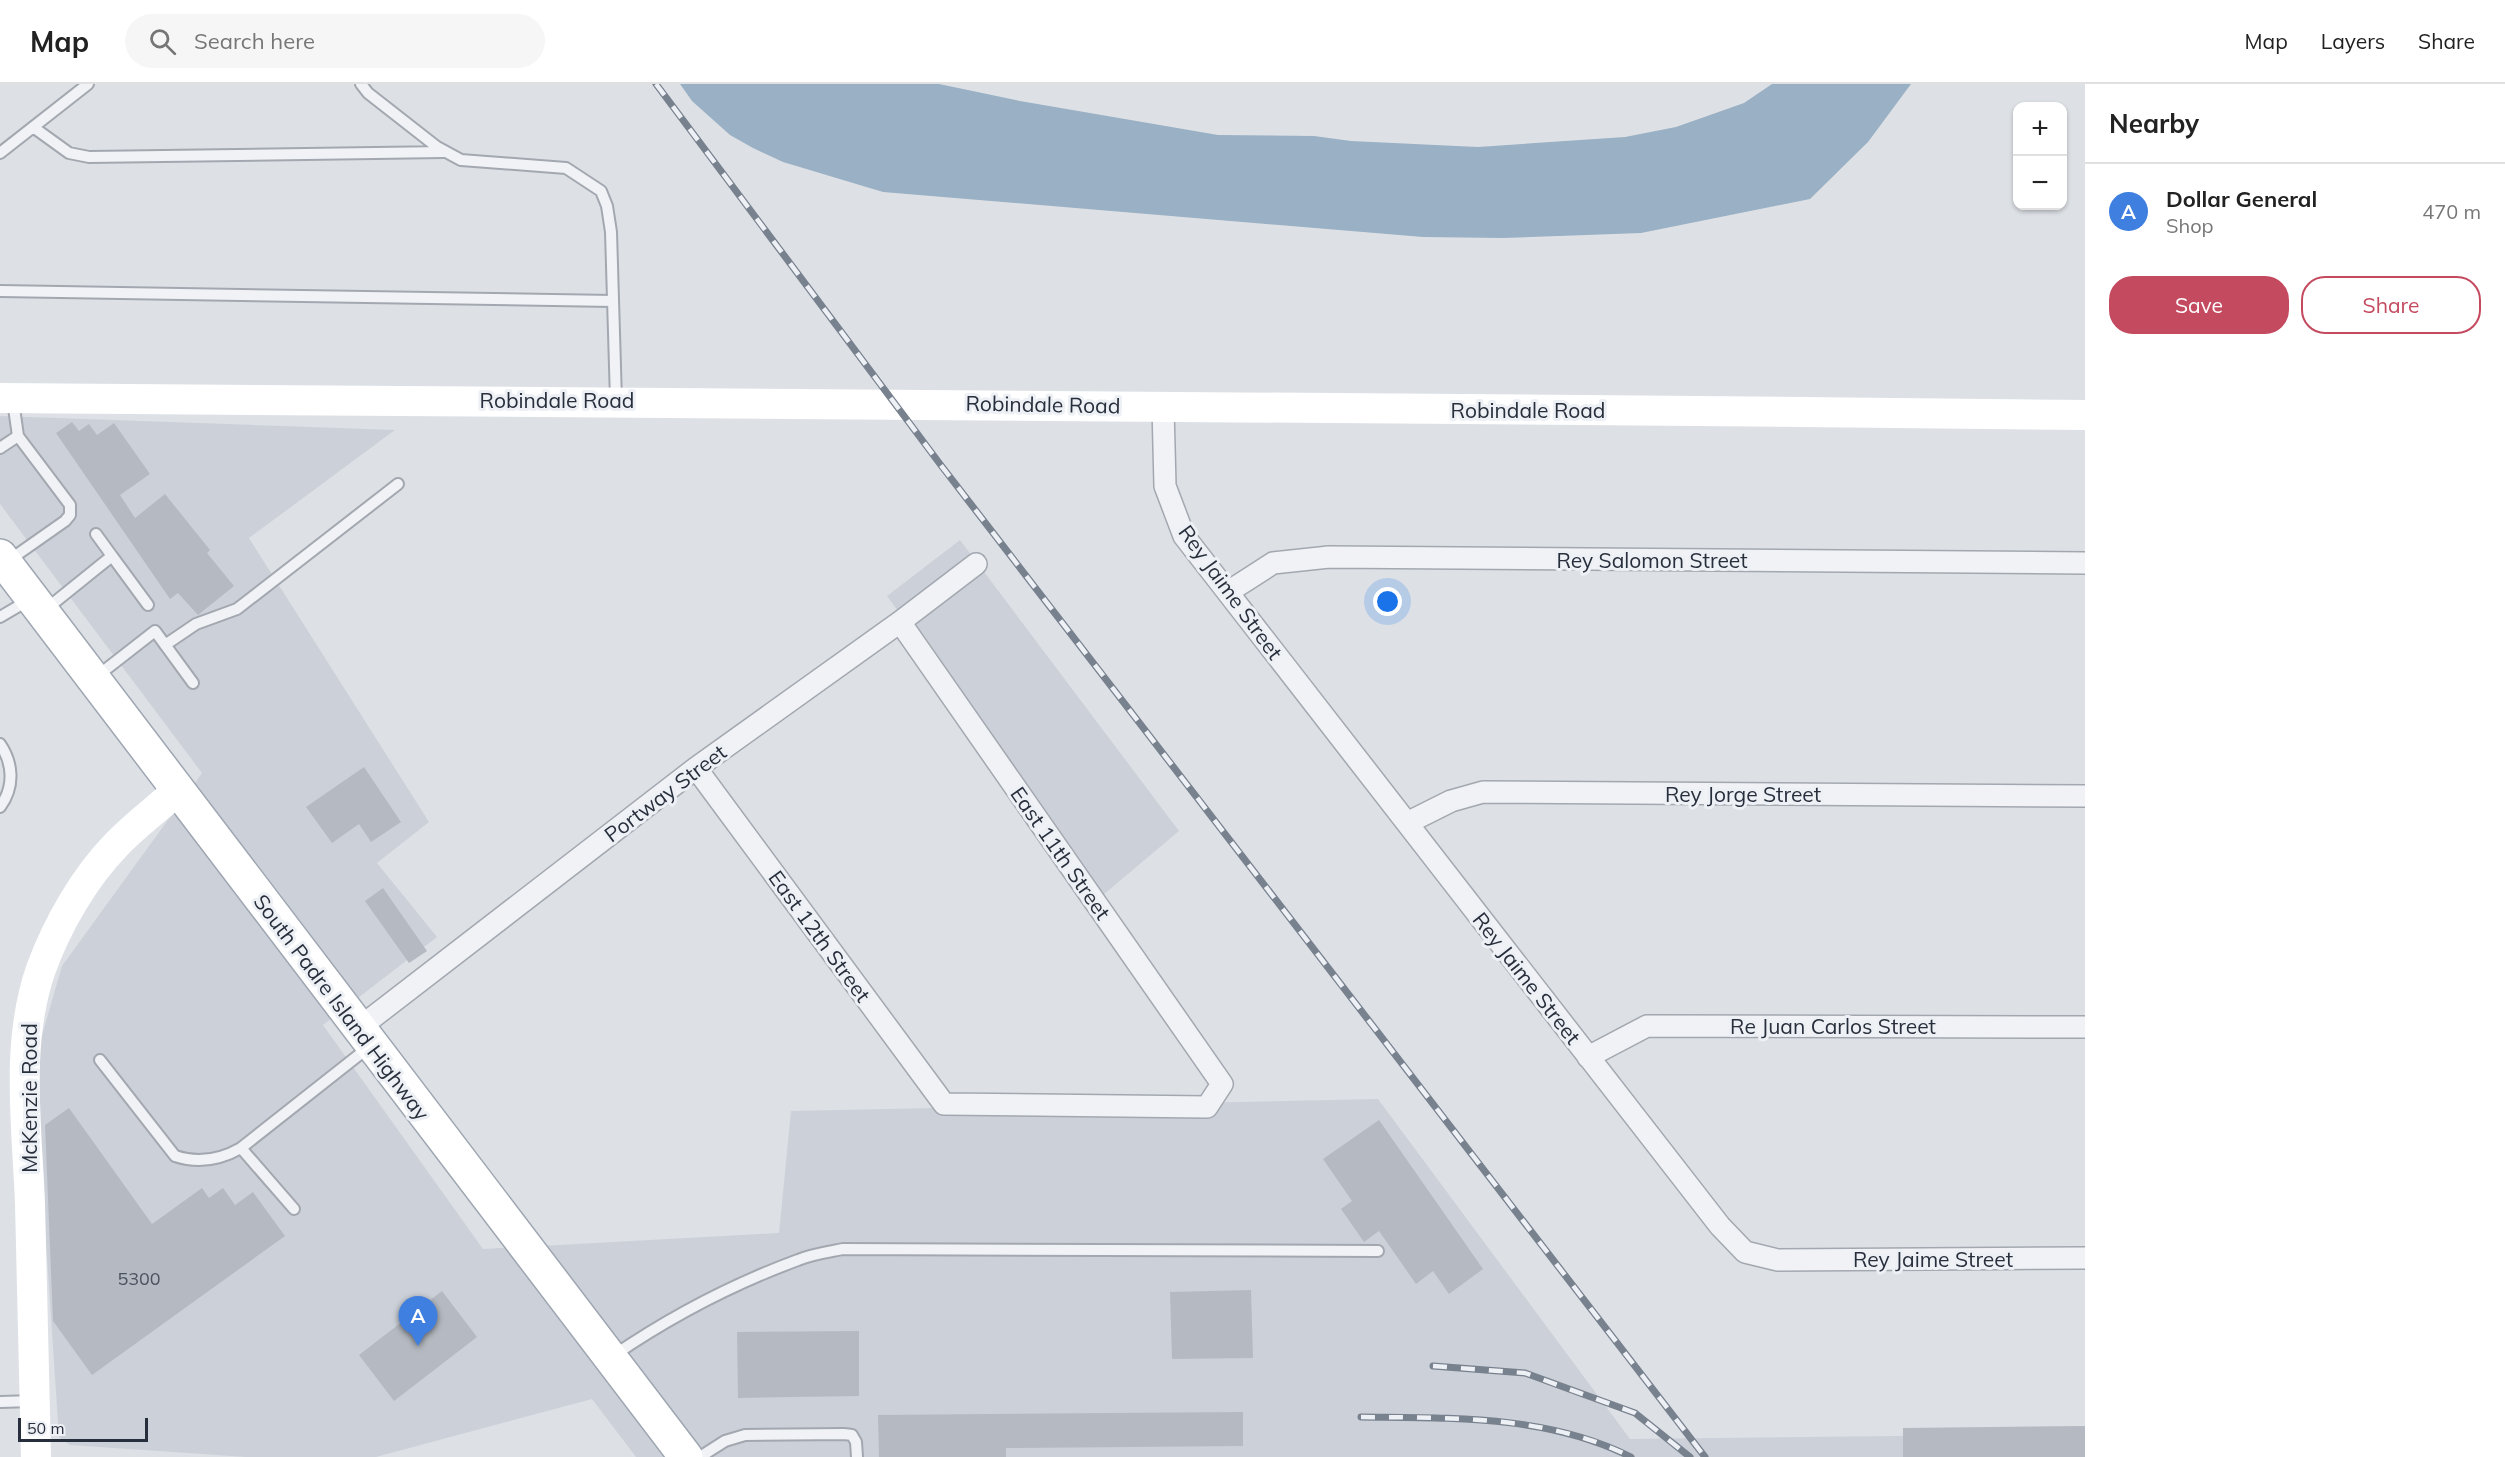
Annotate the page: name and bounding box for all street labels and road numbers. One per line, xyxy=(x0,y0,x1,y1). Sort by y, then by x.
street label: Robindale Road xyxy=(480,387,634,413)
street label: Robindale Road xyxy=(965,390,1121,418)
street label: Robindale Road xyxy=(1451,397,1605,423)
street label: Rey Jaime Street xyxy=(1173,520,1289,664)
street label: Rey Salomon Street xyxy=(1556,547,1748,573)
street label: Portway Street xyxy=(599,739,731,847)
street label: Rey Jorge Street xyxy=(1665,781,1821,807)
street label: East 11th Street xyxy=(1006,782,1116,924)
street label: East 12th Street xyxy=(764,865,876,1007)
street label: South Padre Island Highway xyxy=(248,889,436,1125)
street label: Rey Jaime Street xyxy=(1467,907,1587,1049)
street label: Re Juan Carlos Street xyxy=(1730,1013,1936,1039)
street label: McKenzie Road xyxy=(16,1023,42,1173)
street label: Rey Jaime Street xyxy=(1853,1246,2013,1272)

